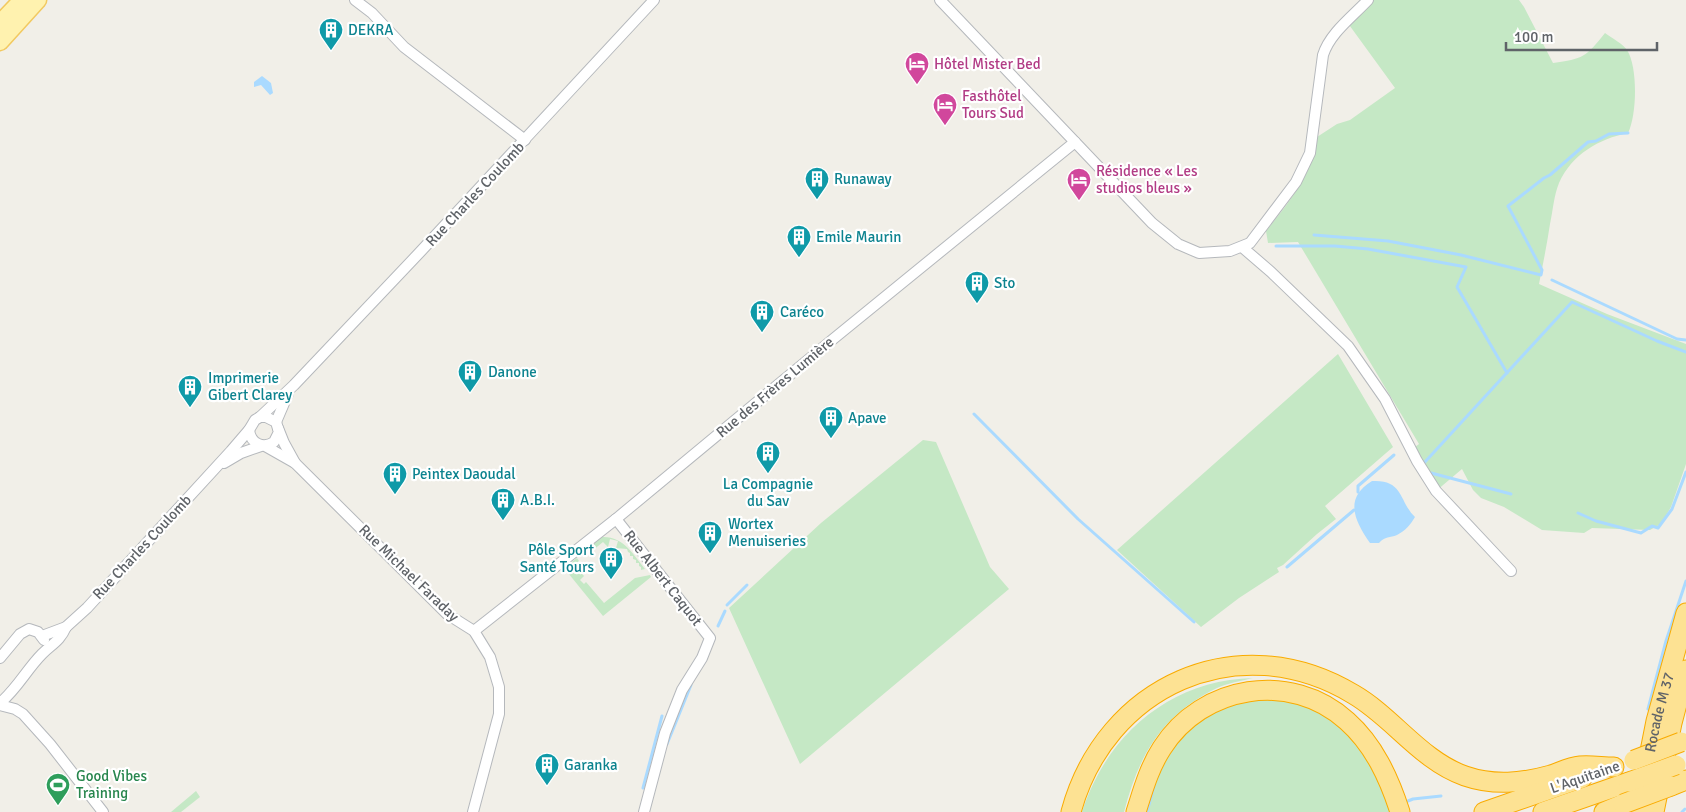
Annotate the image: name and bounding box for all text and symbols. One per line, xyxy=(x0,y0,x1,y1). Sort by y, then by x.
building icon: DEKRA xyxy=(318,17,344,51)
scale bar xyxy=(1506,20,1657,52)
place label: DEKRA xyxy=(348,21,393,39)
text: 100 m xyxy=(1514,28,1554,46)
hotel icon: Hôtel Mister Bed xyxy=(904,51,930,85)
place label: Hôtel Mister Bed xyxy=(934,55,1041,73)
place label: Fasthôtel Tours Sud xyxy=(962,87,1024,122)
hotel icon: Fasthôtel Tours Sud xyxy=(932,92,958,126)
street label: Rue Charles Coulomb xyxy=(422,138,528,250)
place label: Résidence « Les studios bleus » xyxy=(1096,162,1198,197)
building icon: Runaway xyxy=(804,166,830,200)
hotel icon: Résidence « Les studios bleus » xyxy=(1066,167,1092,201)
place label: Runaway xyxy=(834,170,892,188)
building icon: Emile Maurin xyxy=(786,224,812,258)
place label: Emile Maurin xyxy=(816,228,902,246)
building icon: Sto xyxy=(964,270,990,304)
place label: Sto xyxy=(994,274,1015,292)
building icon: Caréco xyxy=(749,299,775,333)
place label: Caréco xyxy=(780,303,824,321)
street label: Rue des Frères Lumière xyxy=(713,333,837,441)
building icon: Danone xyxy=(457,359,483,393)
place label: Danone xyxy=(488,363,537,381)
place label: Imprimerie Gibert Clarey xyxy=(208,369,292,404)
building icon: Imprimerie Gibert Clarey xyxy=(177,374,203,408)
building icon: Apave xyxy=(818,405,844,439)
place label: Apave xyxy=(848,409,887,427)
building icon: La Compagnie du Sav xyxy=(755,440,781,474)
building icon: Peintex Daoudal xyxy=(382,461,408,495)
place label: Peintex Daoudal xyxy=(412,465,516,483)
place label: La Compagnie du Sav xyxy=(723,475,813,510)
building icon: A.B.I. xyxy=(490,487,516,521)
street label: Rue Charles Coulomb xyxy=(89,491,195,603)
place label: A.B.I. xyxy=(520,491,555,509)
place label: Wortex Menuiseries xyxy=(728,515,806,550)
building icon: Wortex Menuiseries xyxy=(697,520,723,554)
street label: Rue Michael Faraday xyxy=(355,521,463,625)
street label: Rue Albert Caquot xyxy=(620,527,706,629)
place label: Pôle Sport Santé Tours xyxy=(520,541,594,576)
building icon: Pôle Sport Santé Tours xyxy=(598,546,624,580)
street label: Rocade M 37 xyxy=(1641,670,1678,754)
building icon: Garanka xyxy=(534,752,560,786)
place label: Garanka xyxy=(564,756,618,774)
street label: L'Aquitaine xyxy=(1548,757,1622,797)
place label: Good Vibes Training xyxy=(76,767,148,802)
sports icon: Good Vibes Training xyxy=(45,772,71,806)

